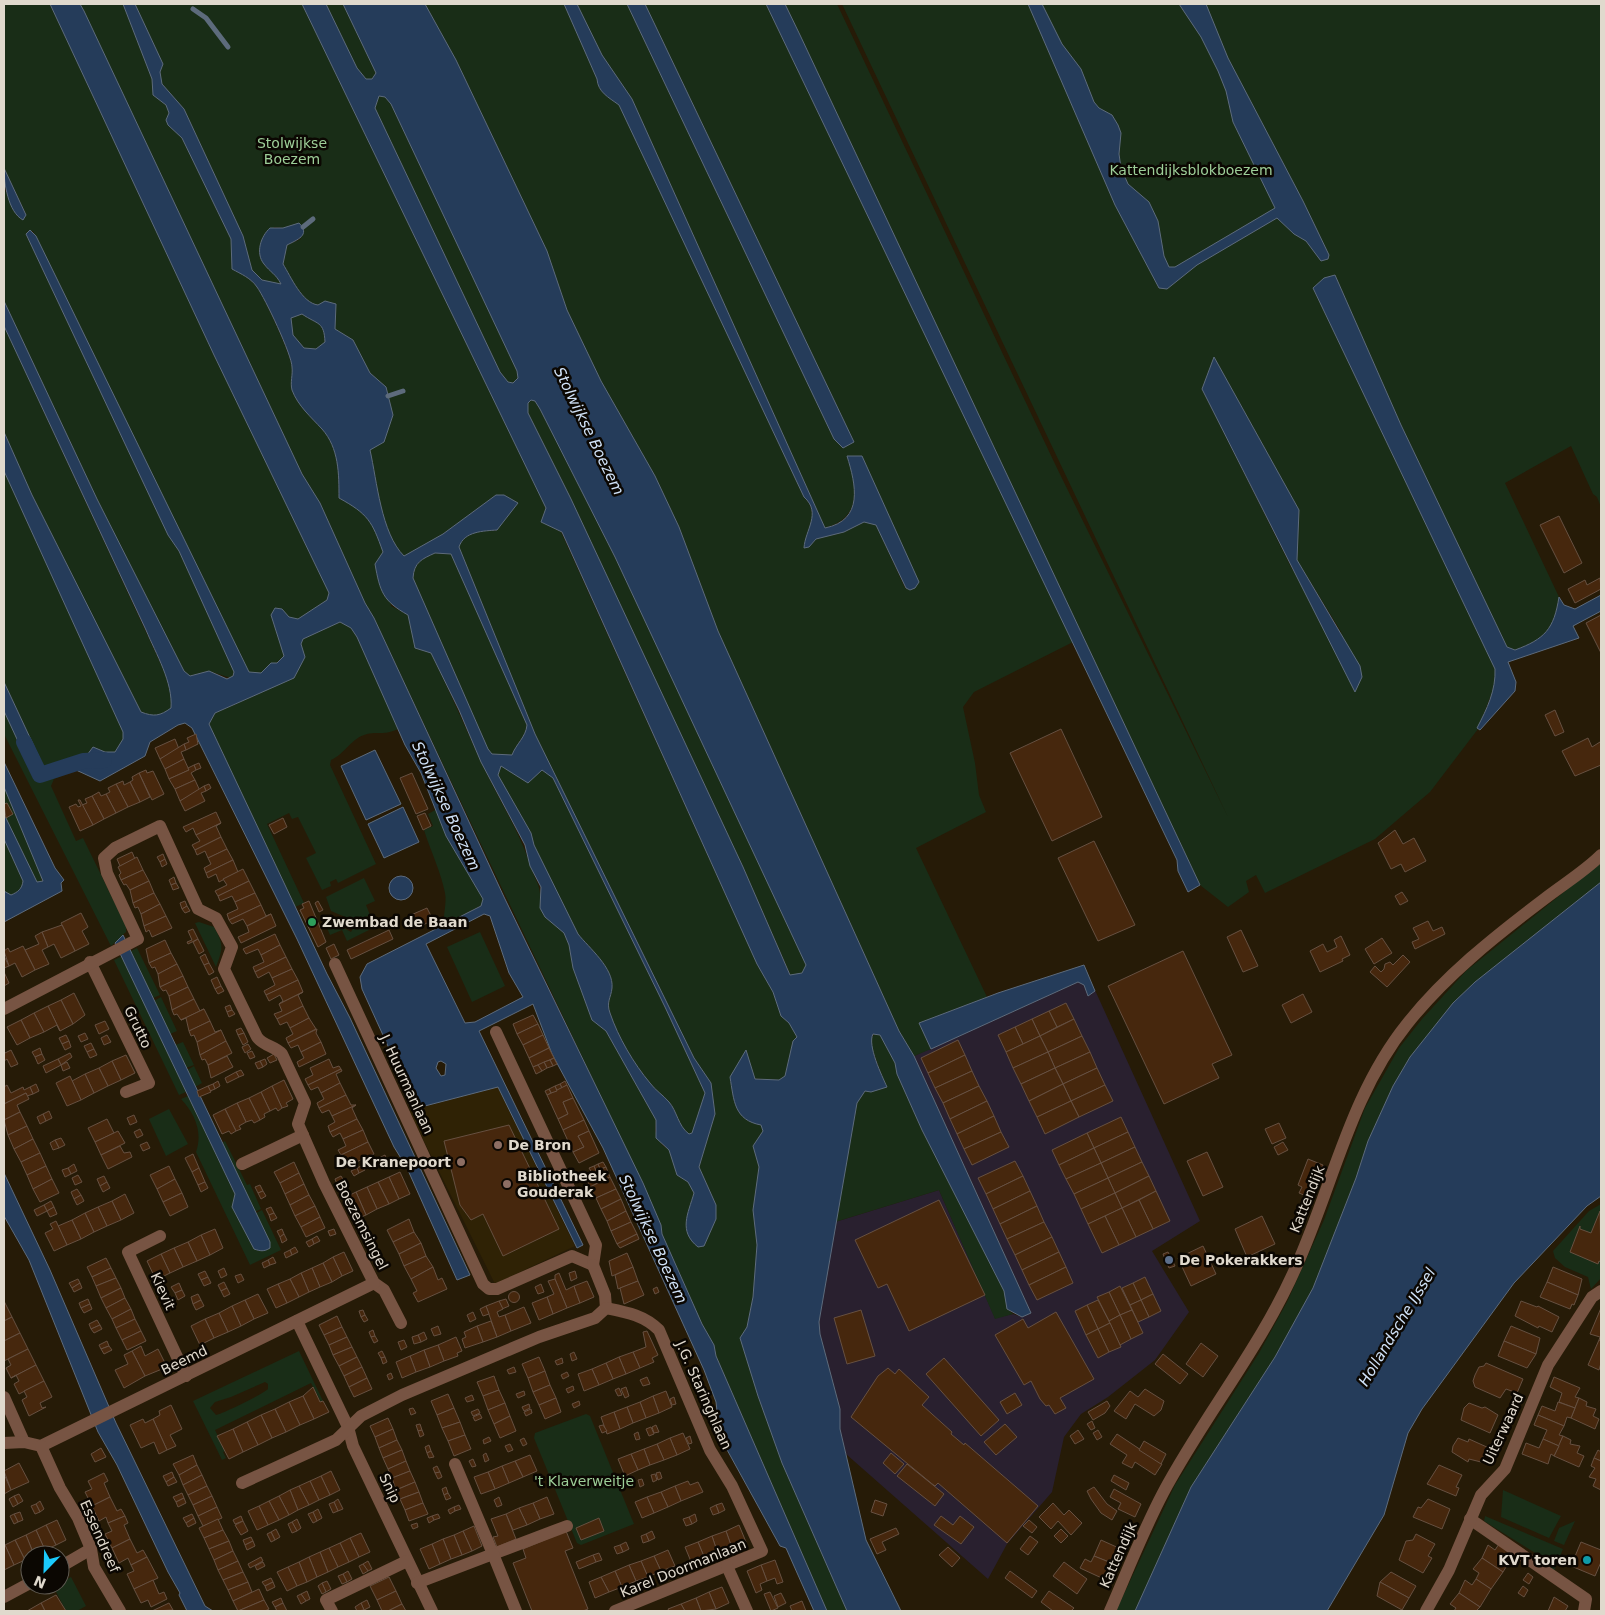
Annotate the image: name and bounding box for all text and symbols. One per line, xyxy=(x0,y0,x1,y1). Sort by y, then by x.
park label: Stolwijkse Boezem xyxy=(257,135,327,167)
park label: Kattendijksblokboezem xyxy=(1109,162,1273,178)
water label: Stolwijkse Boezem xyxy=(550,364,628,498)
water label: Stolwijkse Boezem xyxy=(408,739,484,873)
place label: Zwembad de Baan xyxy=(322,914,467,930)
marker: Zwembad de Baan xyxy=(306,916,318,928)
street label: Grutto xyxy=(121,1003,155,1051)
street label: J. Huurmanlaan xyxy=(377,1031,437,1136)
place label: De Bron xyxy=(508,1137,571,1153)
marker: De Bron xyxy=(492,1139,504,1151)
place label: De Kranepoort xyxy=(335,1154,451,1170)
marker: De Kranepoort xyxy=(455,1156,467,1168)
street label: Kattendijk xyxy=(1286,1162,1328,1235)
place label: Bibliotheek Gouderak xyxy=(517,1168,607,1200)
water label: Stolwijkse Boezem xyxy=(615,1172,691,1306)
street label: Boezemsingel xyxy=(333,1178,391,1272)
marker: Bibliotheek Gouderak xyxy=(501,1178,513,1190)
place label: De Pokerakkers xyxy=(1179,1252,1303,1268)
marker: De Pokerakkers xyxy=(1163,1254,1175,1266)
water label: Hollandsche IJssel xyxy=(1355,1264,1440,1389)
street label: Kievit xyxy=(147,1270,179,1313)
street label: J.G. Staringhlaan xyxy=(672,1337,735,1452)
street label: Beemd xyxy=(158,1342,210,1378)
street label: Uiterwaard xyxy=(1479,1391,1527,1467)
street label: Snip xyxy=(376,1471,404,1505)
park label: 't Klaverweitje xyxy=(534,1473,634,1489)
street label: Essendreef xyxy=(77,1497,123,1576)
street label: Kattendijk xyxy=(1096,1519,1140,1591)
street label: Karel Doormanlaan xyxy=(618,1535,748,1601)
north arrow xyxy=(20,1545,70,1595)
place label: KVT toren xyxy=(1498,1552,1577,1568)
marker: KVT toren xyxy=(1581,1554,1593,1566)
text: N xyxy=(31,1572,48,1592)

